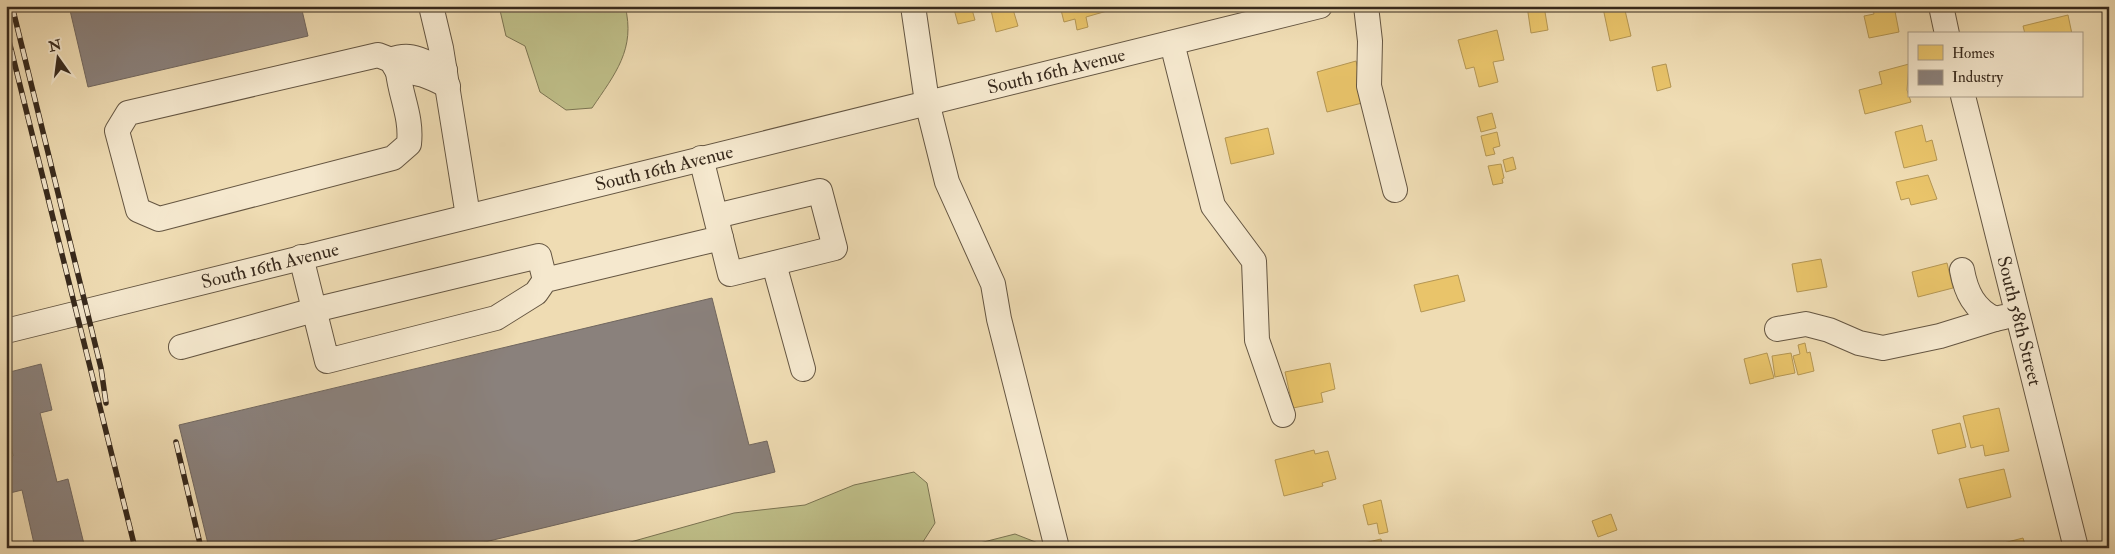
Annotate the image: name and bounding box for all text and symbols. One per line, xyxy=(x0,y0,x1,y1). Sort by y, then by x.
north arrow xyxy=(32,32,82,82)
legend xyxy=(1908,32,2082,98)
text: N xyxy=(46,36,64,56)
street label: South 16th Avenue xyxy=(985,43,1128,100)
text: Homes xyxy=(1952,44,1994,63)
text: Industry xyxy=(1952,68,2003,87)
street label: South 16th Avenue xyxy=(593,140,736,197)
street label: South 16th Avenue xyxy=(199,237,341,294)
street label: South 58th Street xyxy=(1992,254,2047,388)

